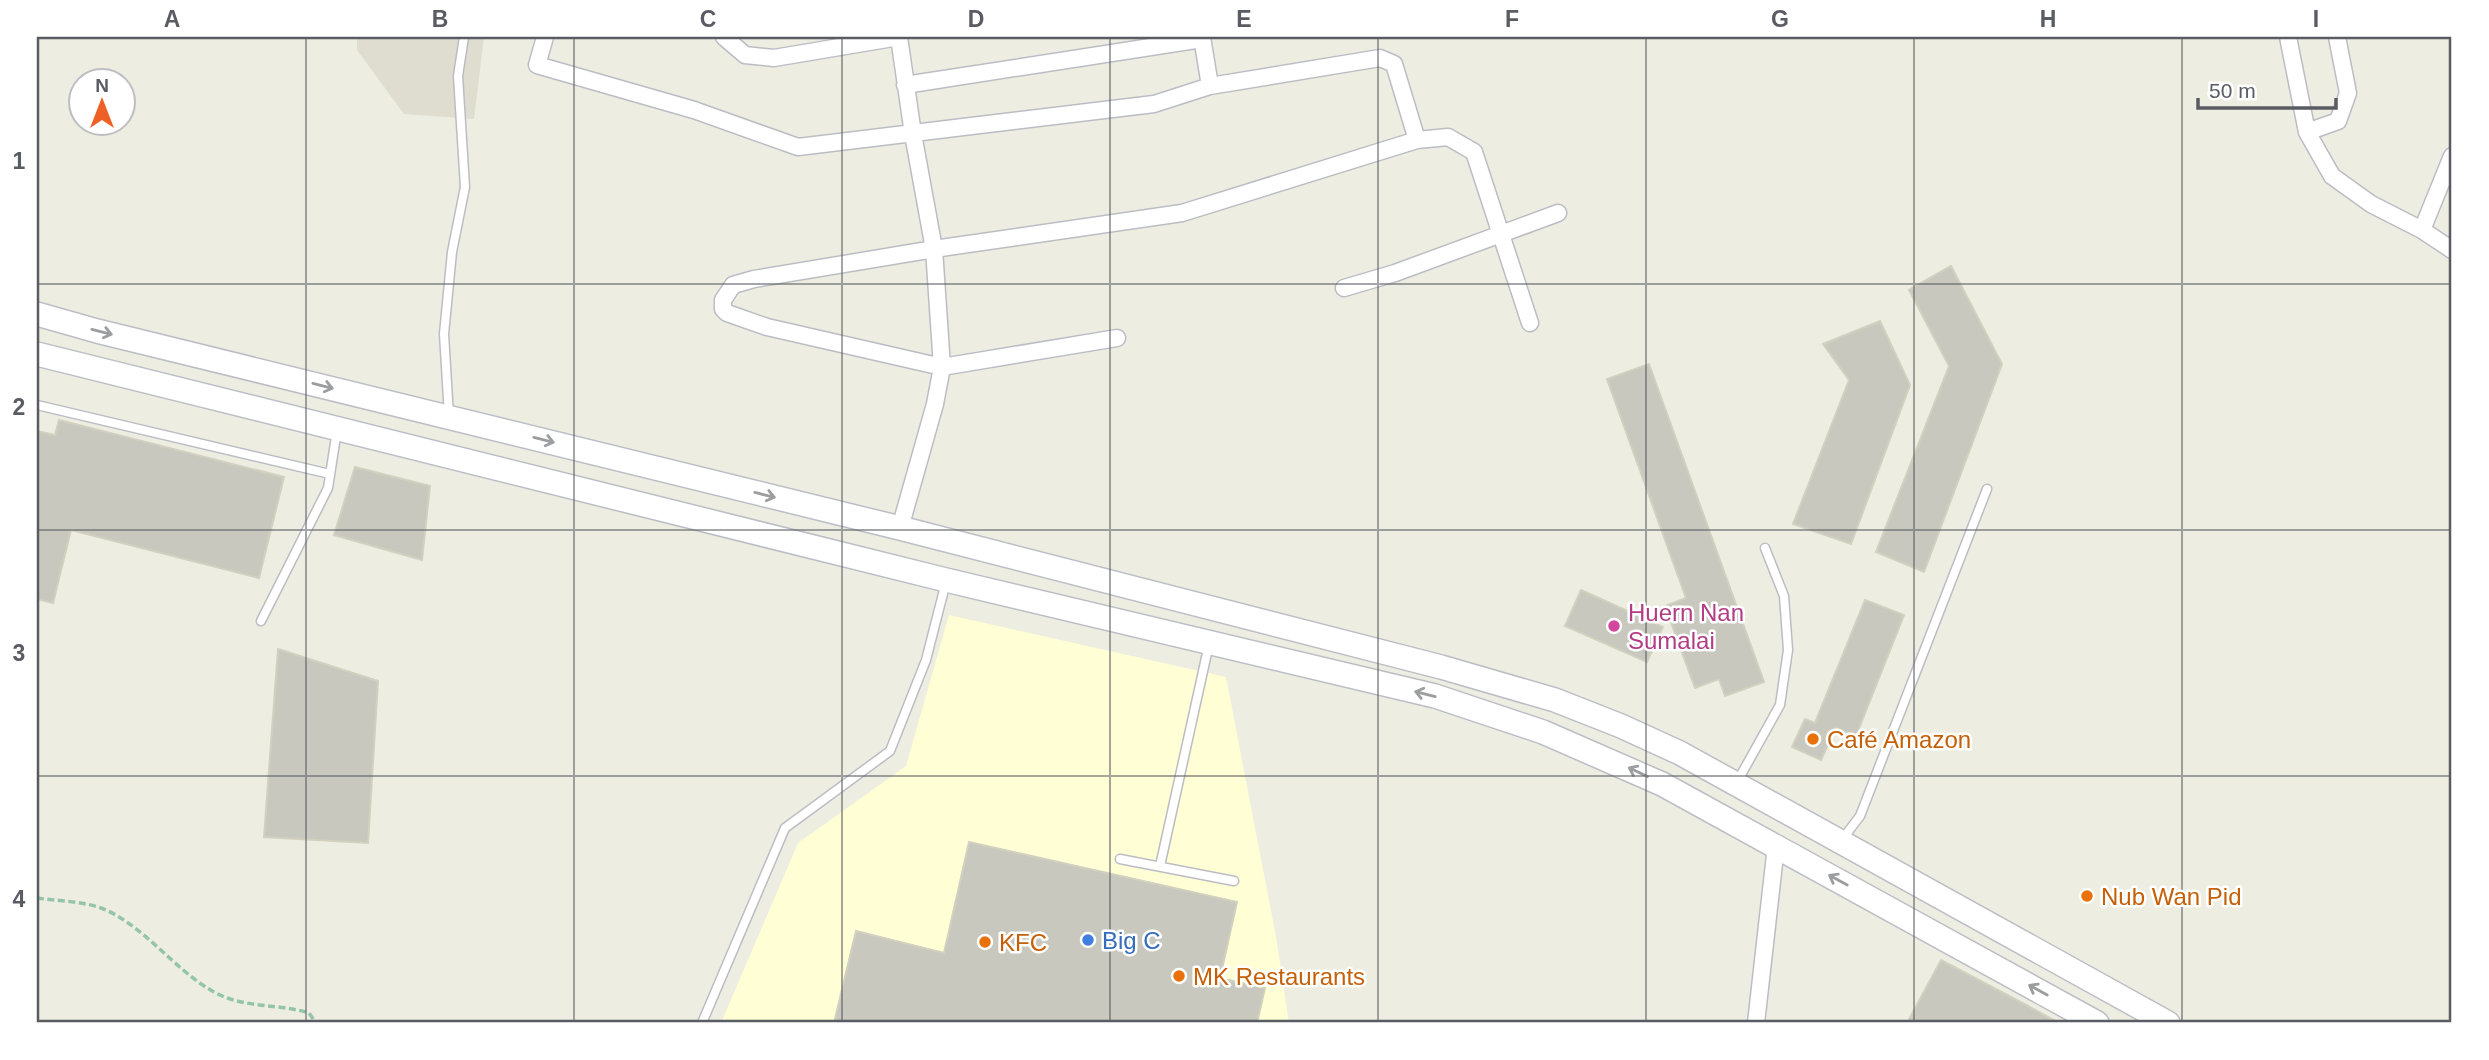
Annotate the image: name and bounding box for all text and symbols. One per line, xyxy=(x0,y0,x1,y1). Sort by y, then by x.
text: A xyxy=(164,6,180,32)
text: B xyxy=(432,6,448,32)
text: C xyxy=(700,6,716,32)
text: D xyxy=(968,6,984,32)
text: E xyxy=(1236,6,1252,32)
text: F xyxy=(1505,6,1519,32)
text: G xyxy=(1771,6,1789,32)
text: H xyxy=(2040,6,2056,32)
text: I xyxy=(2313,6,2319,32)
north arrow xyxy=(66,66,136,136)
scale bar xyxy=(2198,66,2337,110)
text: N xyxy=(95,75,109,96)
text: 50 m xyxy=(2209,79,2256,102)
text: 1 xyxy=(13,148,26,174)
one-way arrow xyxy=(91,326,113,339)
one-way arrow xyxy=(311,380,334,393)
text: 2 xyxy=(13,394,25,420)
one-way arrow xyxy=(532,434,555,447)
one-way arrow xyxy=(753,488,776,502)
place label: Huern Nan Sumalai xyxy=(1628,599,1744,654)
marker: Huern Nan Sumalai xyxy=(1606,618,1622,634)
text: 3 xyxy=(13,640,25,666)
one-way arrow xyxy=(1414,686,1437,700)
place label: Café Amazon xyxy=(1827,726,1971,753)
marker: Café Amazon xyxy=(1805,731,1821,747)
one-way arrow xyxy=(1628,765,1649,778)
one-way arrow xyxy=(1829,873,1849,887)
place label: Nub Wan Pid xyxy=(2101,883,2242,910)
text: 4 xyxy=(13,886,26,912)
marker: Nub Wan Pid xyxy=(2079,888,2095,904)
place label: Big C xyxy=(1102,927,1161,954)
place label: KFC xyxy=(999,929,1047,956)
marker: Big C xyxy=(1080,932,1096,948)
marker: KFC xyxy=(977,934,993,950)
place label: MK Restaurants xyxy=(1193,963,1365,990)
marker: MK Restaurants xyxy=(1171,968,1187,984)
one-way arrow xyxy=(2028,983,2048,997)

